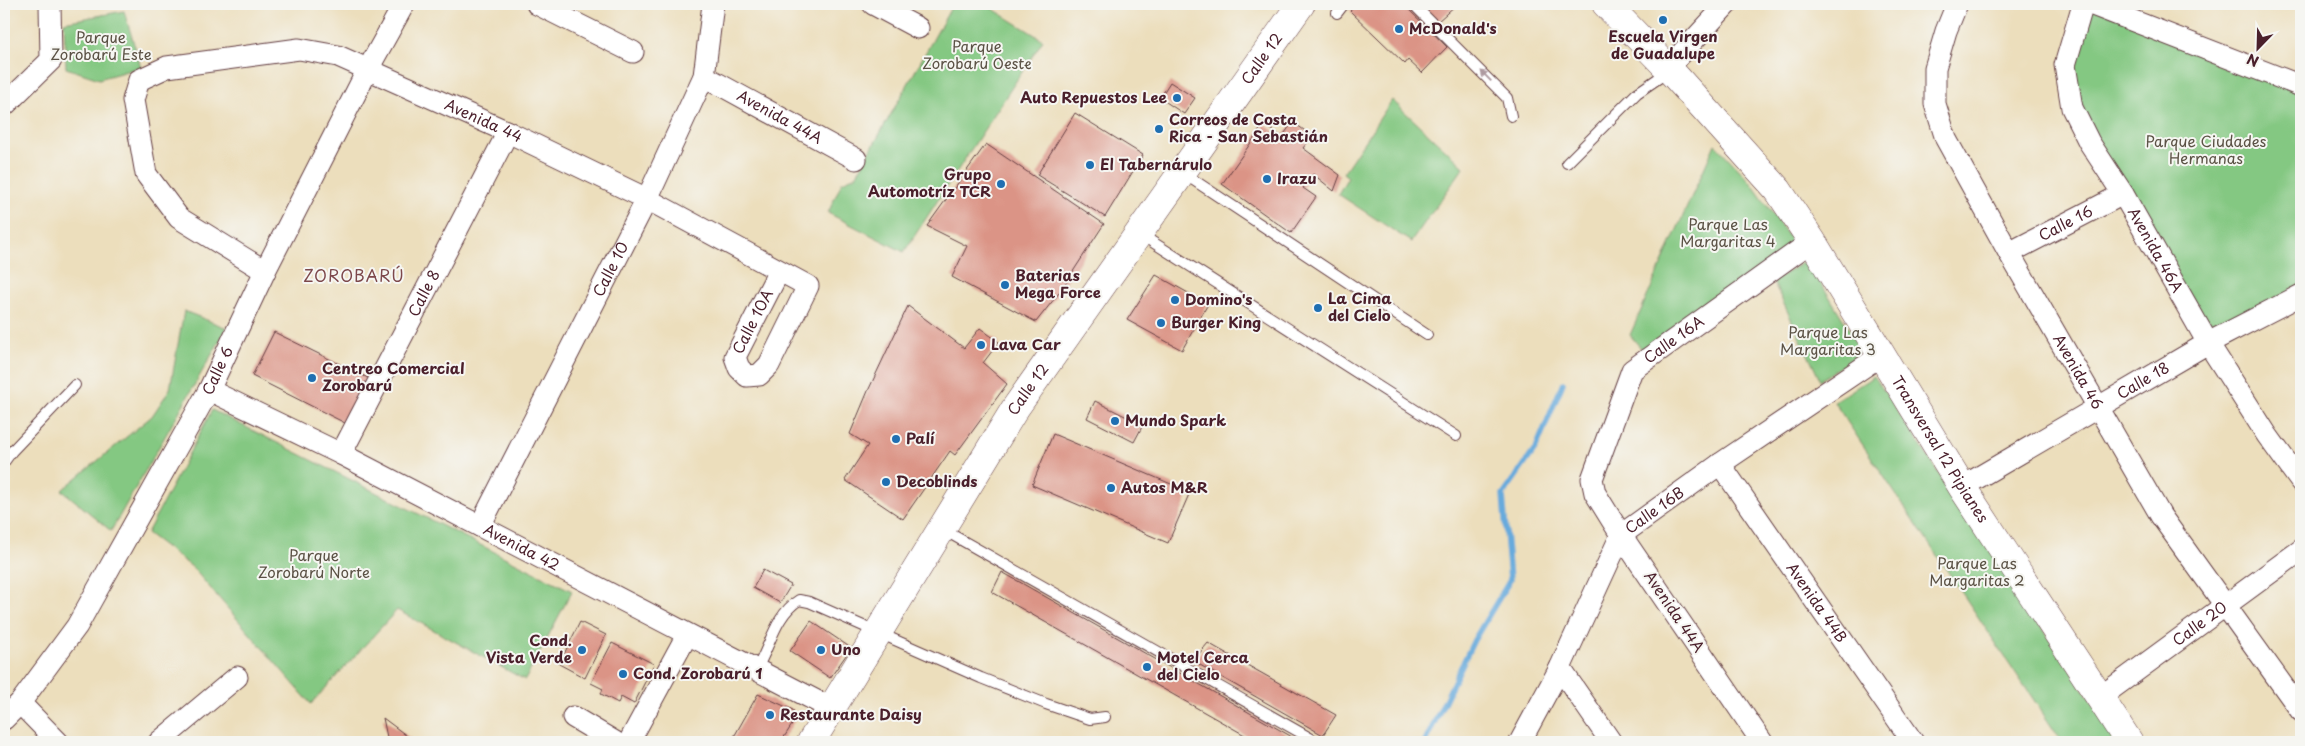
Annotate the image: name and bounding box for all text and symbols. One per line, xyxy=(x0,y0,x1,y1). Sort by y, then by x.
marker: Escuela Virgen de Guadalupe xyxy=(1657,14,1669,26)
place label: McDonald's xyxy=(1409,16,1497,39)
north arrow xyxy=(2232,22,2282,72)
marker: McDonald's xyxy=(1393,23,1405,35)
place label: Escuela Virgen de Guadalupe xyxy=(1608,24,1718,64)
park label: Parque Zorobarú Este xyxy=(50,25,152,65)
street label: Calle 12 xyxy=(1235,28,1287,89)
park label: Parque Zorobarú Oeste xyxy=(922,34,1032,74)
text: N xyxy=(2244,49,2262,72)
one-way arrow xyxy=(1480,71,1492,83)
street label: Avenida 44A xyxy=(733,83,827,149)
place label: Auto Repuestos Lee xyxy=(1020,85,1168,108)
street label: Avenida 44 xyxy=(441,92,527,147)
marker: Auto Repuestos Lee xyxy=(1171,92,1183,104)
place label: Correos de Costa Rica - San Sebastián xyxy=(1169,107,1328,147)
marker: Correos de Costa Rica - San Sebastián xyxy=(1153,123,1165,135)
park label: Parque Ciudades Hermanas xyxy=(2146,129,2267,169)
place label: El Tabernárulo xyxy=(1100,152,1212,175)
marker: El Tabernárulo xyxy=(1084,159,1096,171)
place label: Grupo Automotríz TCR xyxy=(868,162,991,202)
place label: Irazu xyxy=(1277,166,1317,189)
marker: Irazu xyxy=(1261,173,1273,185)
marker: Grupo Automotríz TCR xyxy=(995,178,1007,190)
street label: Calle 16 xyxy=(2034,199,2096,246)
street label: Avenida 46A xyxy=(2123,203,2190,296)
park label: Parque Las Margaritas 4 xyxy=(1680,212,1776,252)
street label: Calle 10 xyxy=(586,237,633,300)
district label: ZOROBARÚ xyxy=(303,263,405,287)
place label: Baterias Mega Force xyxy=(1015,263,1101,303)
street label: Calle 8 xyxy=(401,265,445,320)
marker: Baterias Mega Force xyxy=(999,279,1011,291)
street label: Calle 10A xyxy=(725,285,778,358)
place label: La Cima del Cielo xyxy=(1328,286,1392,326)
place label: Domino's xyxy=(1185,287,1252,310)
marker: Domino's xyxy=(1169,294,1181,306)
marker: La Cima del Cielo xyxy=(1312,302,1324,314)
street label: Calle 16A xyxy=(1638,309,1708,368)
place label: Burger King xyxy=(1171,310,1261,333)
marker: Burger King xyxy=(1155,317,1167,329)
park label: Parque Las Margaritas 3 xyxy=(1780,320,1876,360)
street label: Avenida 46 xyxy=(2048,329,2110,413)
place label: Lava Car xyxy=(991,332,1061,355)
marker: Lava Car xyxy=(975,339,987,351)
street label: Calle 6 xyxy=(195,342,238,398)
street label: Calle 18 xyxy=(2112,355,2173,404)
place label: Centreo Comercial Zorobarú xyxy=(322,356,465,396)
street label: Calle 12 xyxy=(1001,358,1053,419)
street label: Transversal 12 Pipianes xyxy=(1887,371,1995,527)
marker: Centreo Comercial Zorobarú xyxy=(306,372,318,384)
place label: Mundo Spark xyxy=(1125,408,1226,431)
marker: Mundo Spark xyxy=(1109,415,1121,427)
place label: Palí xyxy=(906,426,935,449)
marker: Palí xyxy=(890,433,902,445)
place label: Decoblinds xyxy=(896,469,977,492)
place label: Autos M&R xyxy=(1121,475,1208,498)
marker: Decoblinds xyxy=(880,476,892,488)
street label: Calle 16B xyxy=(1620,480,1688,539)
marker: Autos M&R xyxy=(1105,482,1117,494)
street label: Avenida 42 xyxy=(480,517,564,576)
park label: Parque Zorobarú Norte xyxy=(258,543,370,583)
park label: Parque Las Margaritas 2 xyxy=(1929,551,2025,591)
street label: Avenida 44B xyxy=(1782,557,1854,647)
street label: Avenida 44A xyxy=(1639,566,1711,657)
street label: Calle 20 xyxy=(2167,595,2231,651)
place label: Cond. Vista Verde xyxy=(486,628,572,668)
place label: Uno xyxy=(831,637,861,660)
marker: Cond. Vista Verde xyxy=(576,644,588,656)
marker: Uno xyxy=(815,644,827,656)
place label: Motel Cerca del Cielo xyxy=(1157,645,1249,685)
place label: Cond. Zorobarú 1 xyxy=(633,661,762,684)
marker: Motel Cerca del Cielo xyxy=(1141,661,1153,673)
marker: Cond. Zorobarú 1 xyxy=(617,668,629,680)
place label: Restaurante Daisy xyxy=(780,702,922,725)
marker: Restaurante Daisy xyxy=(764,709,776,721)

